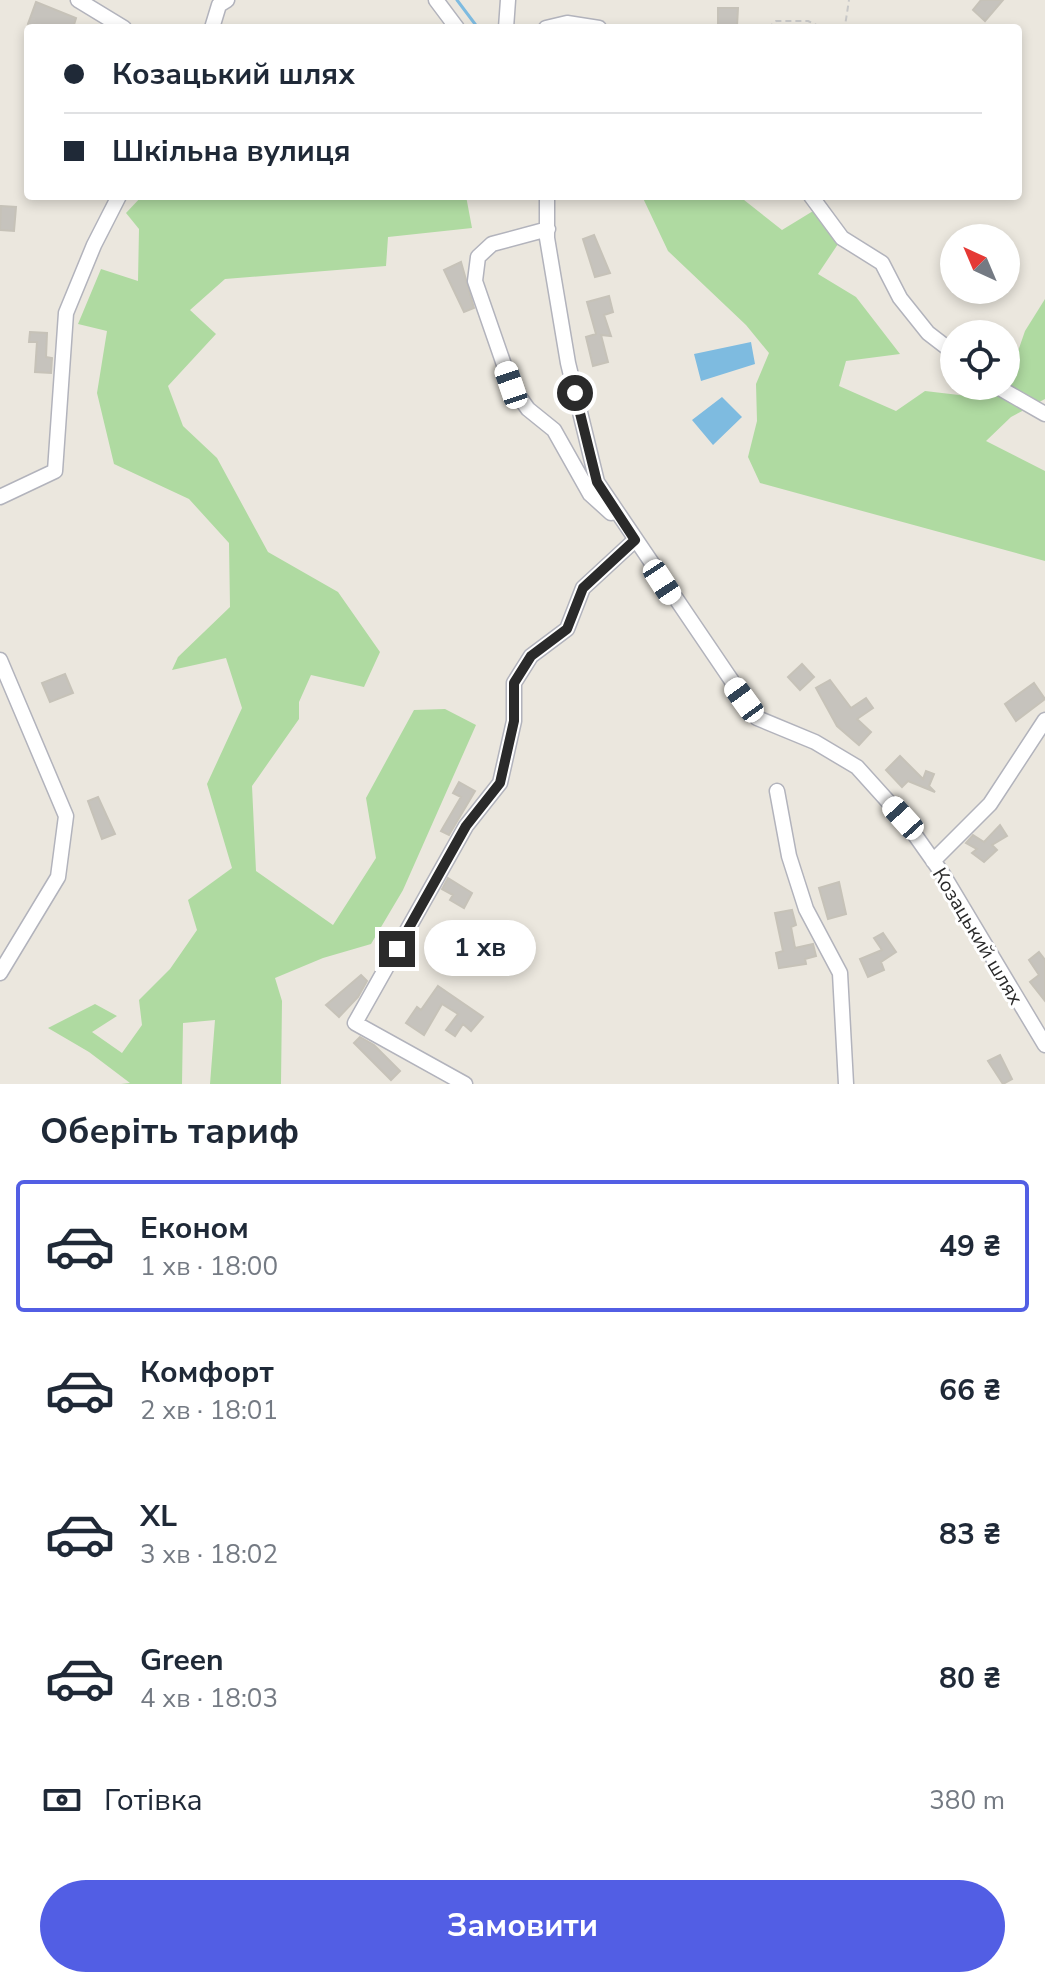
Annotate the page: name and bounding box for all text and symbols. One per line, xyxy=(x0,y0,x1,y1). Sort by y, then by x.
text: Козацький шлях xyxy=(112,54,355,95)
text: Шкільна вулиця xyxy=(112,131,351,172)
north arrow xyxy=(940,224,1020,304)
map controls xyxy=(940,224,1020,400)
button: locate xyxy=(940,320,1020,400)
car xyxy=(492,358,530,412)
route start xyxy=(557,375,593,411)
car xyxy=(639,555,685,609)
car xyxy=(720,674,768,726)
car xyxy=(878,792,928,844)
street label: Козацький шлях xyxy=(926,863,1029,1010)
callout: 1 хв xyxy=(425,921,537,977)
text: 1 хв xyxy=(454,930,506,965)
route end xyxy=(379,931,415,967)
text: Оберіть тариф xyxy=(40,1107,299,1156)
text: Економ xyxy=(140,1208,249,1249)
icon: car xyxy=(44,1210,116,1282)
text: 49 ₴ xyxy=(939,1226,1001,1267)
text: 1 хв · 18:00 xyxy=(140,1249,278,1284)
text: Комфорт xyxy=(140,1352,274,1393)
icon: car xyxy=(44,1354,116,1426)
text: 66 ₴ xyxy=(939,1370,1001,1411)
text: 2 хв · 18:01 xyxy=(140,1393,278,1428)
text: XL xyxy=(140,1496,177,1537)
icon: car xyxy=(44,1498,116,1570)
text: 83 ₴ xyxy=(939,1514,1001,1555)
text: 3 хв · 18:02 xyxy=(140,1537,278,1572)
text: Green xyxy=(140,1640,224,1681)
icon: car xyxy=(44,1642,116,1714)
text: 80 ₴ xyxy=(939,1658,1001,1699)
text: 4 хв · 18:03 xyxy=(140,1681,278,1716)
icon: cash xyxy=(40,1778,84,1822)
text: Готівка xyxy=(104,1780,203,1821)
text: 380 m xyxy=(929,1783,1005,1818)
button: Замовити xyxy=(40,1880,1005,1972)

